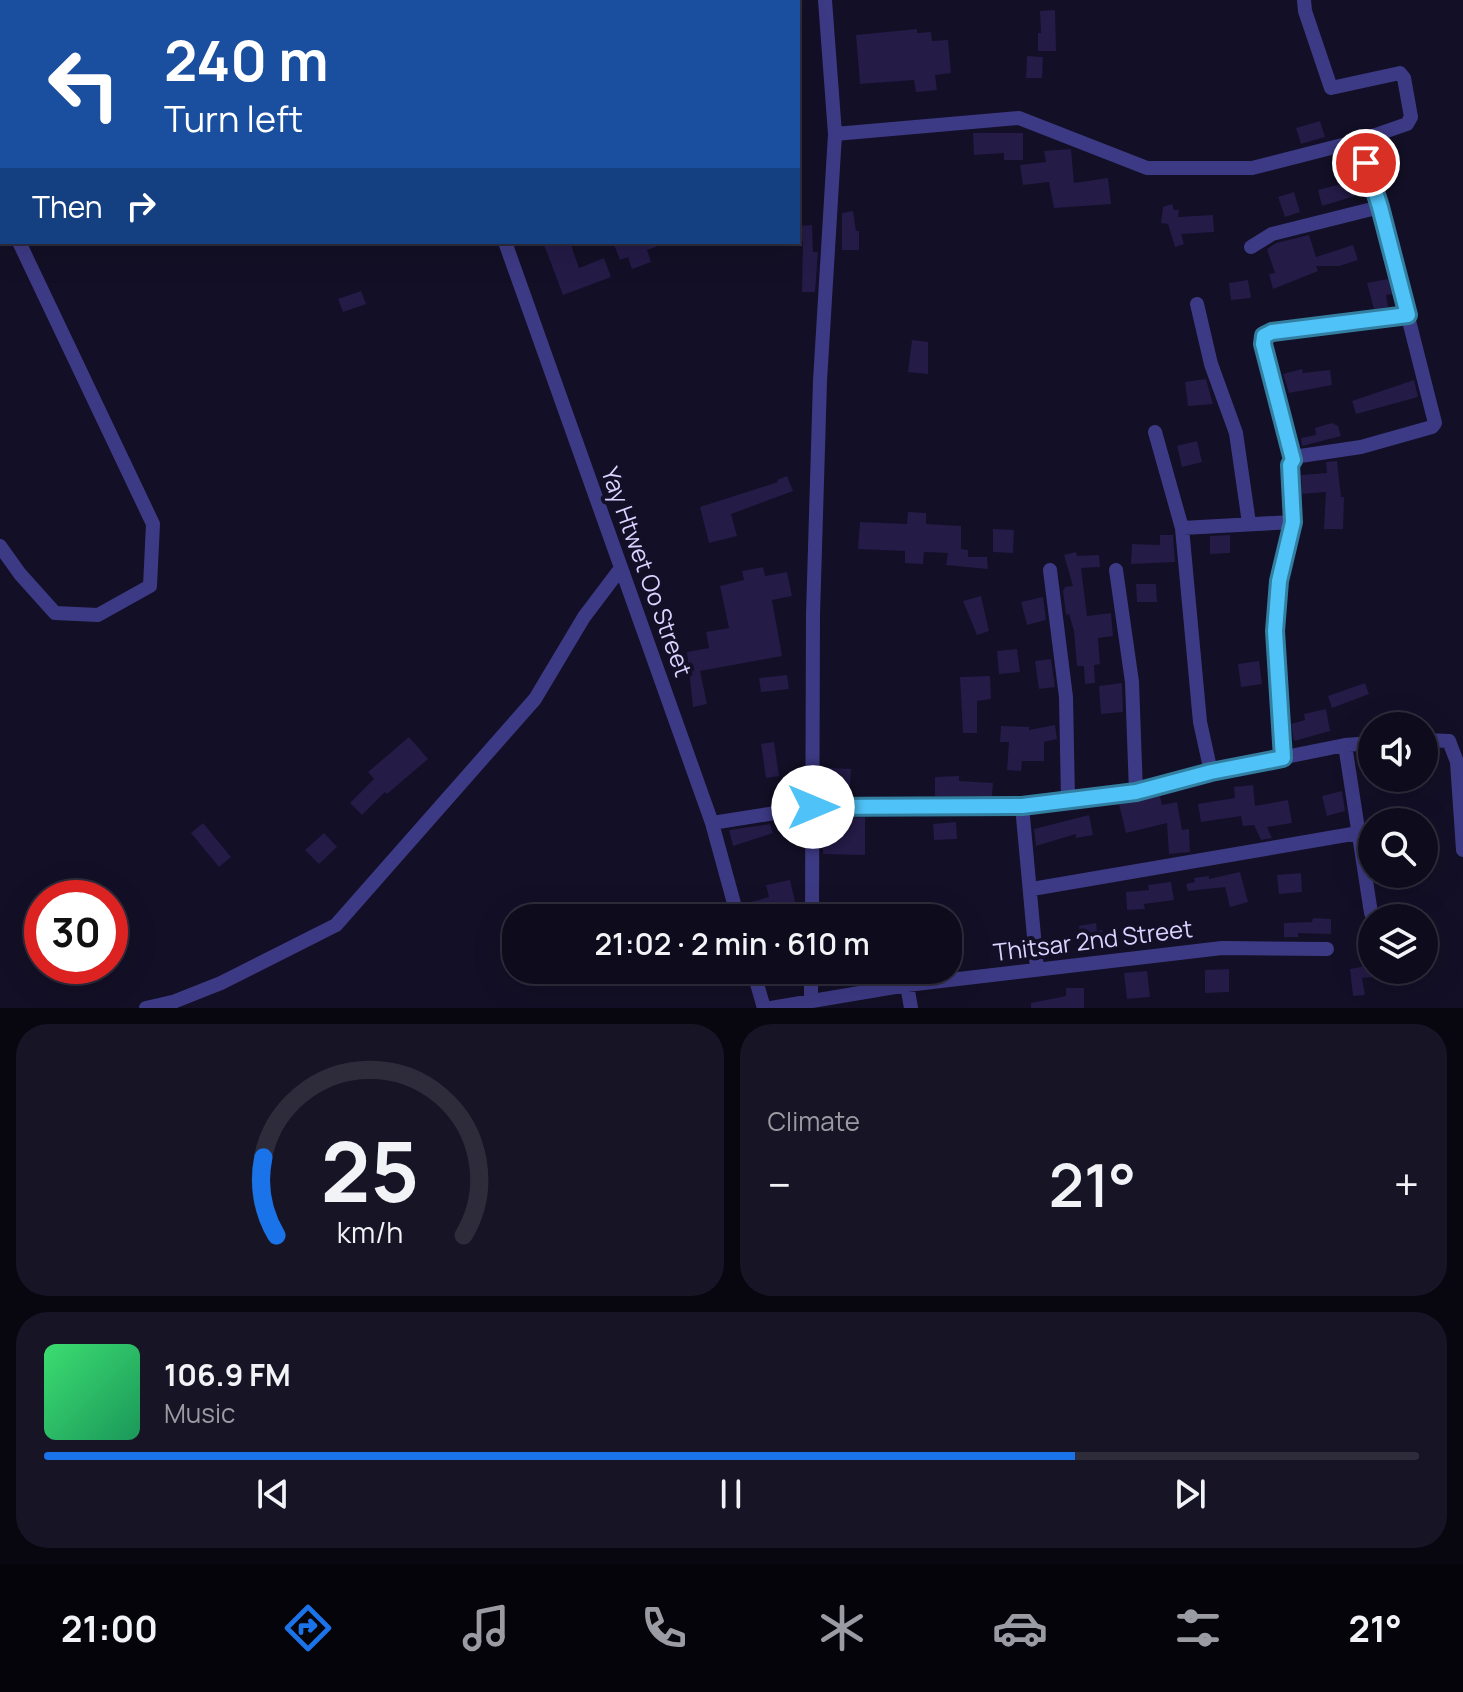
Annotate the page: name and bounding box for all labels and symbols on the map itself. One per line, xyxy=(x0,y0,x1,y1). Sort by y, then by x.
pin xyxy=(1332,129,1400,197)
street label: Yay Htwet Oo Street xyxy=(594,462,701,681)
position arrow xyxy=(771,765,855,849)
speed limit sign: 30 xyxy=(24,880,128,984)
street label: Thitsar 2nd Street xyxy=(991,911,1194,968)

